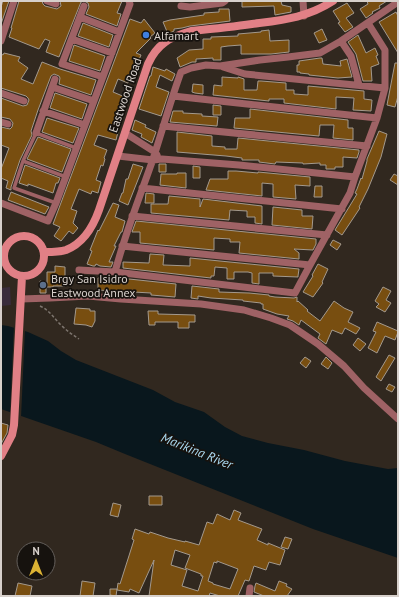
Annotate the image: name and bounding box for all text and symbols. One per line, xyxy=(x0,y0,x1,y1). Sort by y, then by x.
place label: Alfamart xyxy=(154,28,199,43)
marker: Alfamart xyxy=(141,30,151,40)
street label: Eastwood Road xyxy=(105,56,145,134)
place label: Brgy San Isidro Eastwood Annex xyxy=(51,271,135,300)
marker: Brgy San Isidro Eastwood Annex xyxy=(38,280,48,290)
water label: Marikina River xyxy=(159,429,236,473)
north arrow xyxy=(16,541,56,581)
text: N xyxy=(32,544,40,558)

